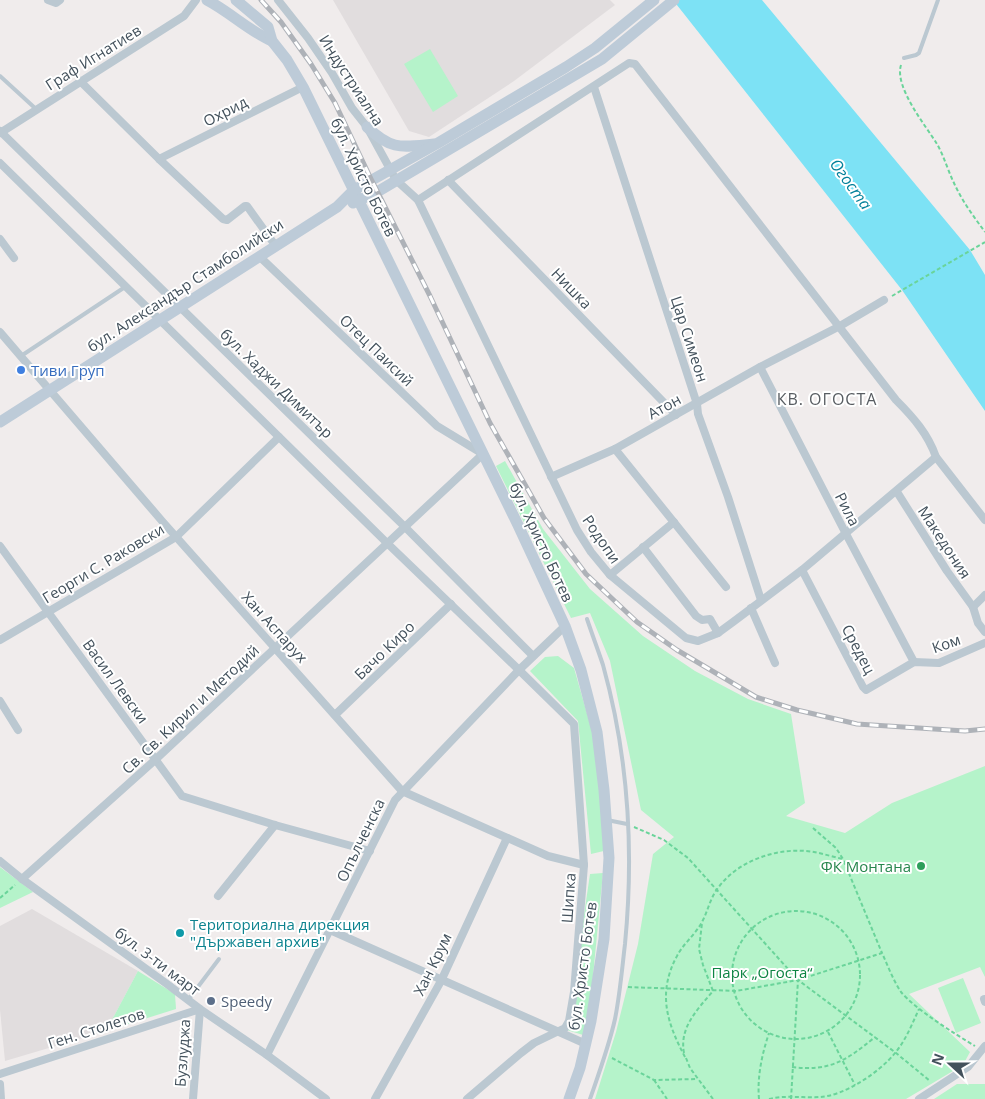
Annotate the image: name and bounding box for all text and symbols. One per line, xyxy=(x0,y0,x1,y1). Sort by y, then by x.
street label: Граф Игнатиев xyxy=(41,20,145,94)
street label: Индустриална xyxy=(315,31,389,129)
street label: Охрид xyxy=(200,91,251,131)
street label: бул. Христо Ботев xyxy=(327,114,401,240)
water label: Огоста xyxy=(825,154,877,214)
street label: бул. Александър Стамболийски xyxy=(83,214,287,356)
street label: Нишка xyxy=(547,263,597,313)
street label: Цар Симеон xyxy=(667,293,713,385)
street label: Отец Паисий xyxy=(336,310,418,390)
street label: бул. Хаджи Димитър xyxy=(216,324,338,442)
place label: Тиви Груп xyxy=(31,360,105,380)
marker: Тиви Груп xyxy=(15,364,27,376)
district label: КВ. ОГОСТА xyxy=(777,388,877,410)
street label: Атон xyxy=(644,389,684,423)
street label: бул. Христо Ботев xyxy=(506,479,578,605)
street label: Рила xyxy=(831,489,865,529)
street label: Македония xyxy=(914,502,976,582)
street label: Родопи xyxy=(578,511,626,567)
street label: Георги С. Раковски xyxy=(38,519,168,607)
street label: Хан Аспарух xyxy=(238,587,312,667)
street label: Бачо Киро xyxy=(350,616,418,684)
street label: Средец xyxy=(838,621,881,678)
street label: Ком xyxy=(929,629,963,657)
street label: Васил Левски xyxy=(79,635,153,727)
street label: Св. Св. Кирил и Методий xyxy=(117,640,263,778)
street label: Опълченска xyxy=(331,795,389,885)
place label: ФК Монтана xyxy=(821,856,911,876)
marker: ФК Монтана xyxy=(915,860,927,872)
street label: Шипка xyxy=(556,872,580,924)
street label: бул. Христо Ботев xyxy=(563,900,601,1032)
place label: Териториална дирекция "Държавен архив" xyxy=(190,914,370,951)
street label: бул. 3-ти март xyxy=(111,922,205,1000)
marker: Териториална дирекция "Държавен архив" xyxy=(174,927,186,939)
street label: Хан Крум xyxy=(408,929,456,999)
park label: Парк „Огоста“ xyxy=(711,962,813,982)
place label: Speedy xyxy=(221,991,272,1011)
marker: Speedy xyxy=(205,995,217,1007)
street label: Ген. Столетов xyxy=(45,1003,147,1053)
street label: Бузлуджа xyxy=(170,1018,194,1088)
north arrow xyxy=(925,1039,975,1089)
text: N xyxy=(926,1050,948,1068)

